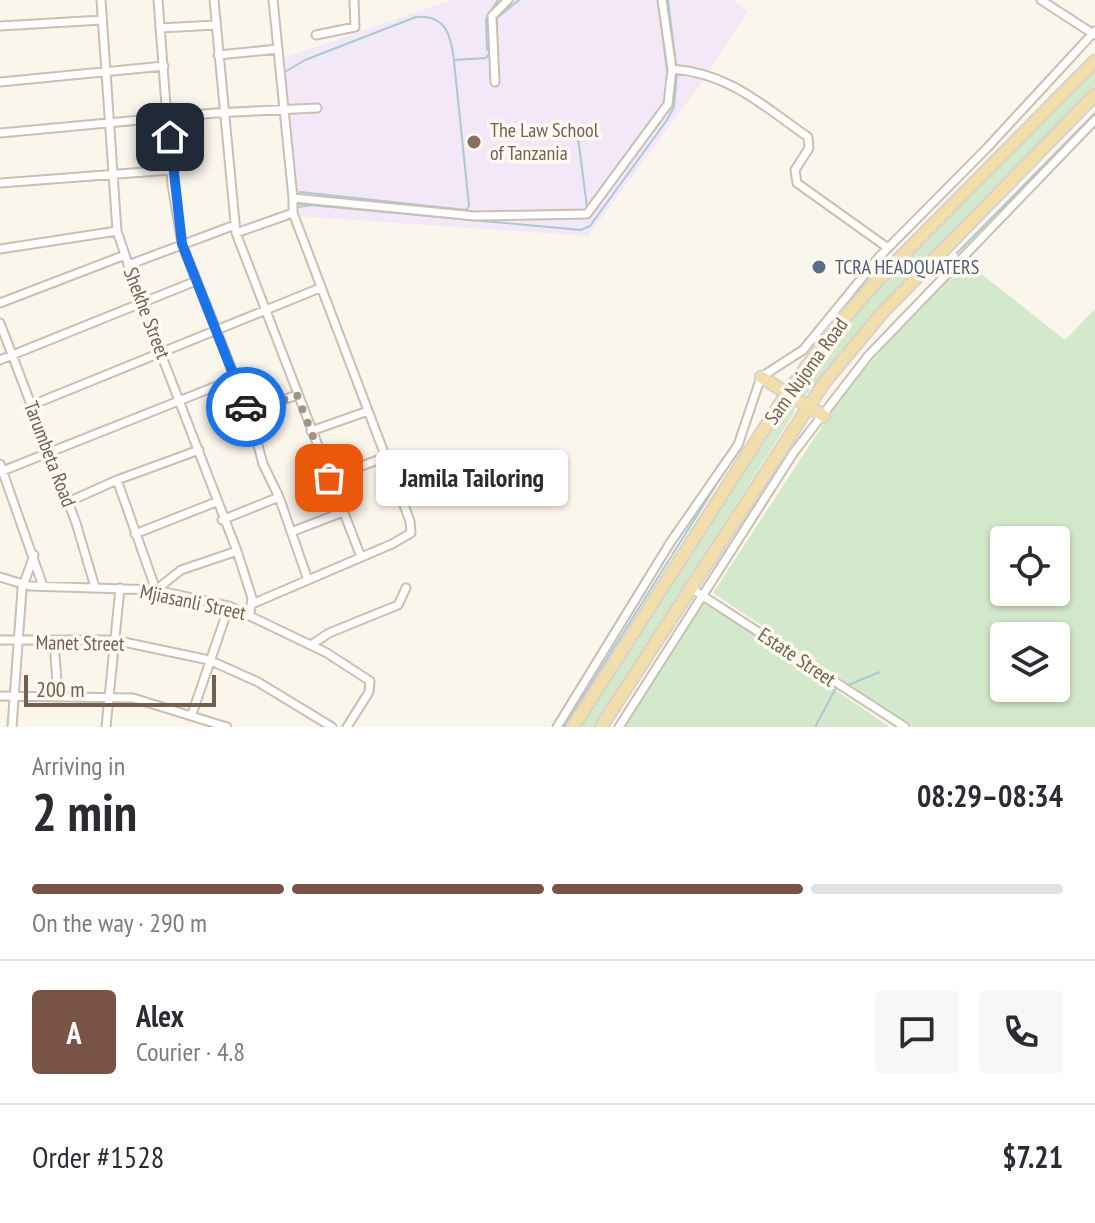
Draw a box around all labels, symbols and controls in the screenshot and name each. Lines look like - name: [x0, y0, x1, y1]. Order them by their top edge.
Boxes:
- pin: [136, 103, 204, 171]
- icon: home: [148, 115, 192, 159]
- place label: The Law School of Tanzania: [490, 117, 599, 166]
- marker: The Law School of Tanzania: [465, 133, 483, 151]
- place label: TCRA HEADQUATERS: [835, 254, 979, 280]
- marker: TCRA HEADQUATERS: [810, 258, 828, 276]
- street label: Shekhe Street: [118, 263, 177, 363]
- street label: Sam Nujoma Road: [759, 313, 853, 429]
- courier: [206, 367, 286, 447]
- icon: car: [224, 385, 268, 429]
- street label: Tarumbeta Road: [18, 397, 82, 511]
- pin: [295, 444, 363, 512]
- callout: Jamila Tailoring: [377, 450, 569, 506]
- icon: bag: [307, 456, 351, 500]
- text: Jamila Tailoring: [400, 461, 544, 494]
- map controls: [990, 526, 1070, 702]
- button: locate: [990, 526, 1070, 606]
- street label: Mjiasanli Street: [138, 578, 249, 626]
- street label: Estate Street: [753, 622, 841, 693]
- button: layers: [990, 622, 1070, 702]
- street label: Manet Street: [35, 629, 125, 657]
- scale bar: [24, 671, 216, 707]
- text: 200 m: [36, 675, 85, 703]
- text: Arriving in: [32, 749, 125, 782]
- text: 08:29–08:34: [917, 776, 1063, 815]
- text: 2 min: [32, 778, 137, 845]
- text: On the way · 290 m: [32, 906, 207, 939]
- button: chat: [875, 990, 959, 1074]
- button: phone: [979, 990, 1063, 1074]
- text: Alex: [136, 996, 184, 1035]
- text: A: [66, 1013, 82, 1052]
- text: Courier · 4.8: [136, 1035, 245, 1068]
- text: Order #1528: [32, 1137, 164, 1176]
- text: $7.21: [1002, 1137, 1063, 1176]

